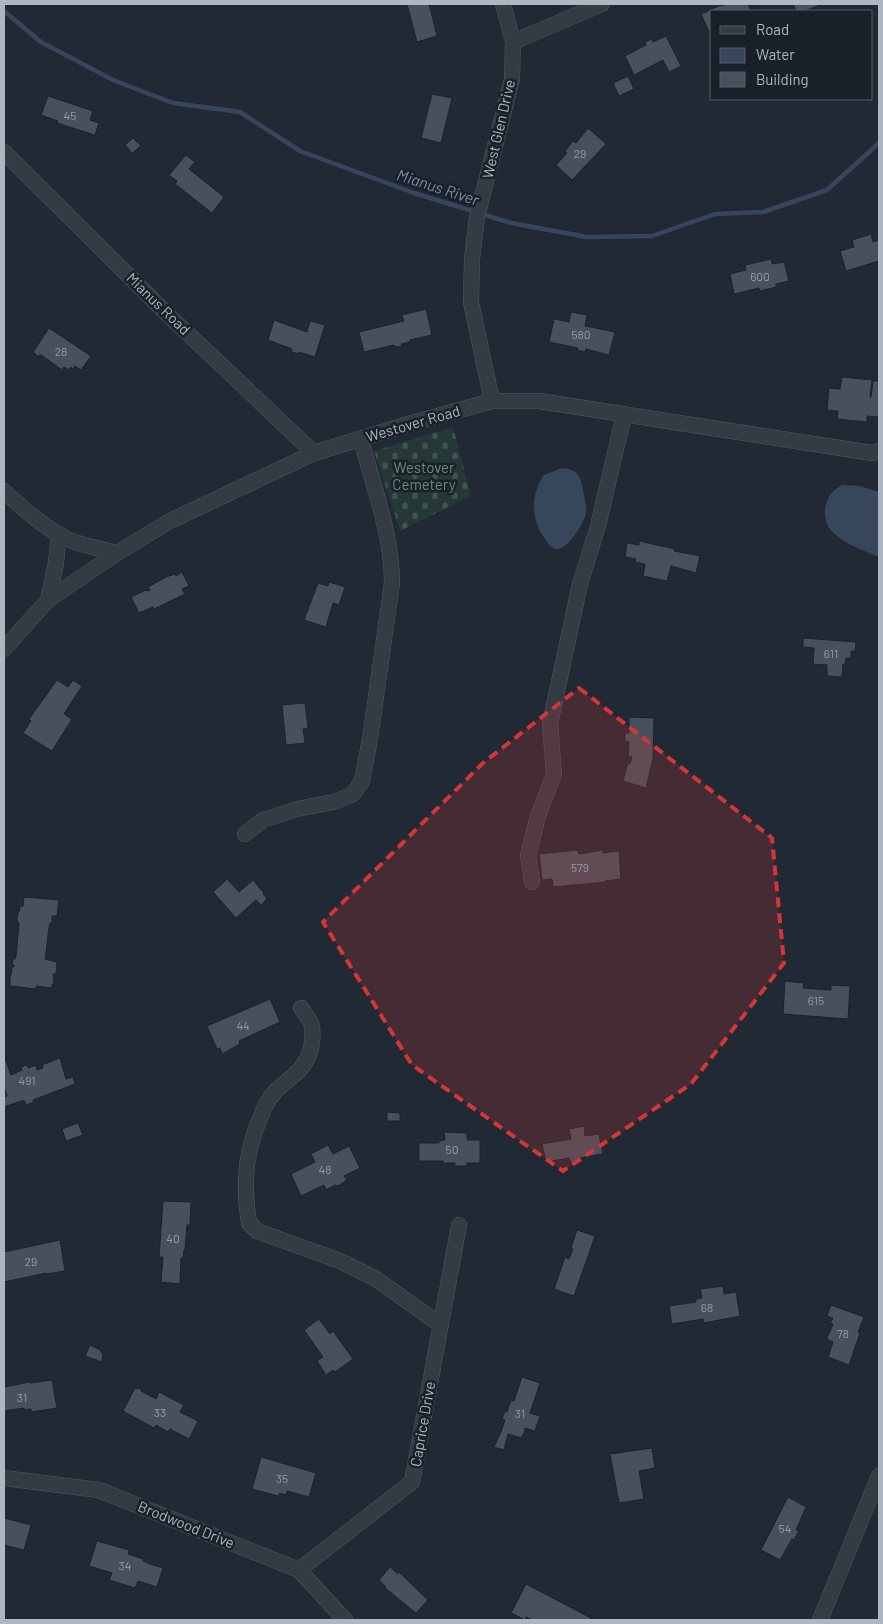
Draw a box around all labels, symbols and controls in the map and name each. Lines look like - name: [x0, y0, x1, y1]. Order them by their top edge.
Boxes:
- legend: [710, 10, 873, 100]
- text: Road: [756, 20, 789, 38]
- text: Water: [756, 45, 795, 63]
- text: Building: [756, 70, 809, 88]
- street label: West Glen Drive: [478, 77, 518, 180]
- house number: 45: [64, 108, 76, 122]
- house number: 29: [574, 146, 586, 160]
- water label: Mianus River: [395, 164, 483, 209]
- street label: Mianus Road: [123, 268, 194, 338]
- house number: 600: [750, 269, 770, 283]
- house number: 580: [571, 327, 591, 341]
- house number: 28: [55, 344, 67, 358]
- street label: Westover Road: [364, 401, 462, 445]
- park label: Westover Cemetery: [392, 458, 456, 493]
- house number: 611: [824, 646, 838, 660]
- house number: 579: [571, 860, 589, 874]
- house number: 615: [808, 993, 824, 1007]
- house number: 44: [236, 1018, 250, 1032]
- house number: 491: [19, 1073, 35, 1087]
- house number: 50: [446, 1142, 458, 1156]
- house number: 48: [319, 1162, 331, 1176]
- house number: 40: [166, 1231, 180, 1245]
- house number: 29: [25, 1254, 37, 1268]
- house number: 68: [701, 1300, 713, 1314]
- house number: 78: [837, 1326, 849, 1340]
- street label: Caprice Drive: [406, 1380, 438, 1468]
- house number: 31: [17, 1390, 27, 1404]
- house number: 33: [154, 1405, 166, 1419]
- house number: 31: [515, 1406, 525, 1420]
- house number: 35: [276, 1471, 288, 1485]
- street label: Brodwood Drive: [135, 1496, 237, 1552]
- house number: 54: [779, 1521, 791, 1535]
- house number: 34: [119, 1558, 131, 1572]

